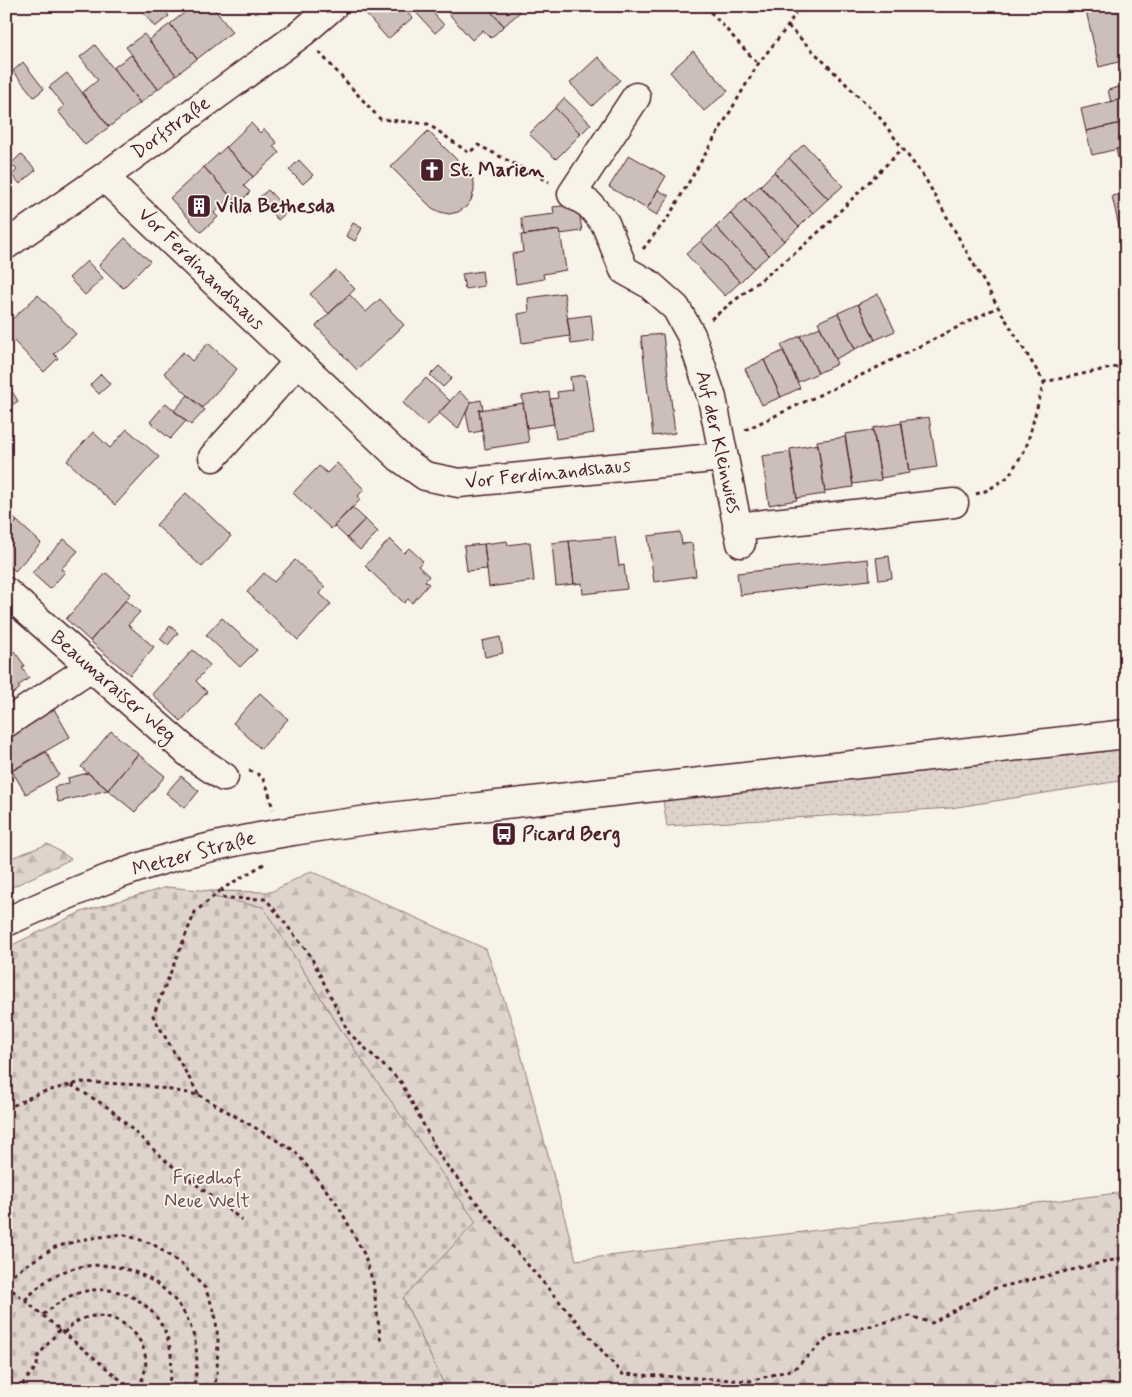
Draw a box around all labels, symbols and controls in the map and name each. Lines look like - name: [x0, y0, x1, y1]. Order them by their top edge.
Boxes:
- street label: Dorfstraße: [126, 90, 216, 166]
- church icon: St. Marien: [419, 157, 445, 183]
- place label: St. Marien: [450, 157, 544, 184]
- building icon: Villa Bethesda: [186, 193, 212, 219]
- place label: Villa Bethesda: [216, 193, 335, 220]
- street label: Vor Ferdinandshaus: [132, 202, 270, 337]
- street label: Auf der Kleinwies: [688, 368, 748, 516]
- street label: Vor Ferdinandshaus: [464, 452, 632, 496]
- street label: Beaumaraiser Weg: [43, 625, 182, 750]
- bus stop icon: Picard Berg: [491, 821, 517, 847]
- place label: Picard Berg: [522, 821, 621, 848]
- street label: Metzer Straße: [129, 825, 259, 883]
- park label: Friedhof Neue Welt: [164, 1165, 250, 1215]

